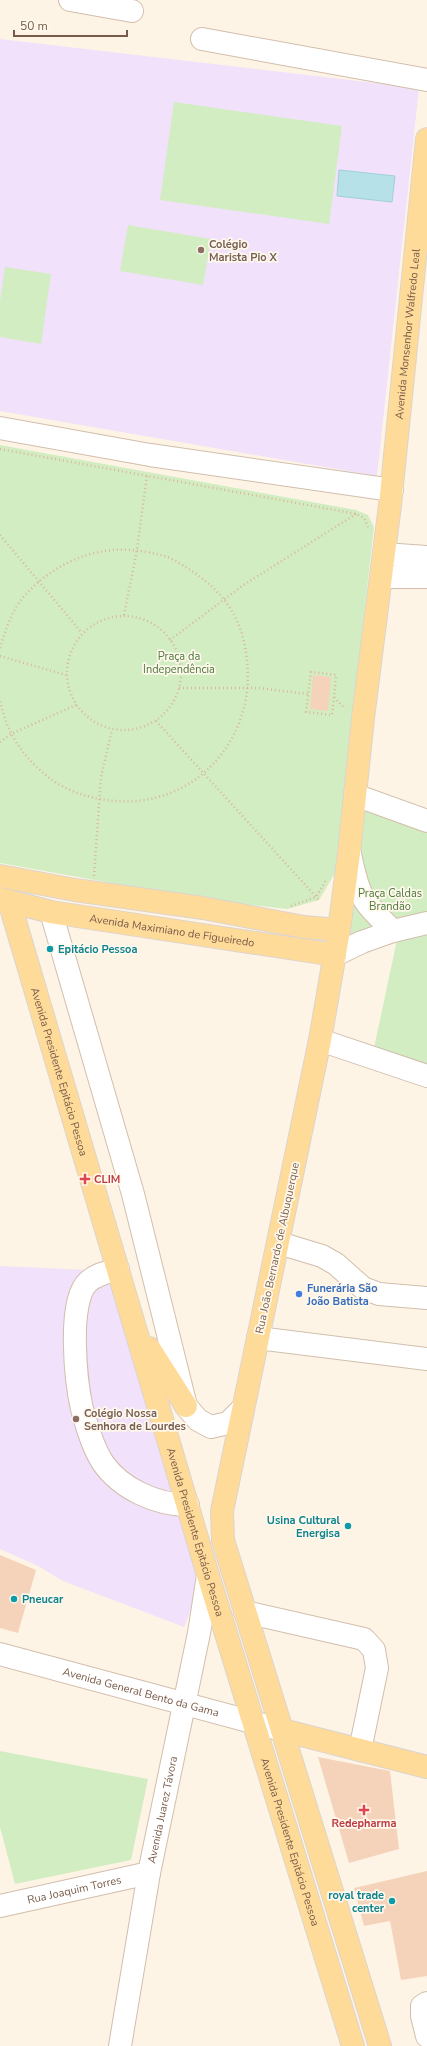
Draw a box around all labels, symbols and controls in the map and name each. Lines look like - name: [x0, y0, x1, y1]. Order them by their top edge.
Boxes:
- scale bar: [14, 12, 127, 38]
- text: 50 m: [20, 18, 48, 34]
- place label: Colégio Marista Pio X: [209, 237, 277, 265]
- marker: Colégio Marista Pio X: [196, 245, 206, 255]
- street label: Avenida Monsenhor Walfredo Leal: [392, 247, 424, 420]
- park label: Praça da Independência: [143, 649, 215, 677]
- park label: Praça Caldas Brandão: [358, 886, 422, 914]
- street label: Avenida Maximiano de Figueiredo: [88, 911, 255, 951]
- place label: Epitácio Pessoa: [58, 942, 137, 957]
- marker: Epitácio Pessoa: [45, 944, 55, 954]
- street label: Avenida Presidente Epitácio Pessoa: [27, 986, 91, 1158]
- street label: Rua João Bernardo de Albuquerque: [252, 1161, 303, 1335]
- place label: CLIM: [94, 1172, 120, 1187]
- marker: CLIM: [79, 1173, 91, 1185]
- place label: Funerária São João Batista: [306, 1281, 377, 1309]
- marker: Funerária São João Batista: [294, 1289, 304, 1299]
- place label: Colégio Nossa Senhora de Lourdes: [84, 1406, 186, 1434]
- marker: Colégio Nossa Senhora de Lourdes: [71, 1414, 81, 1424]
- street label: Avenida Presidente Epitácio Pessoa: [163, 1446, 227, 1619]
- place label: Usina Cultural Energisa: [267, 1513, 340, 1541]
- marker: Usina Cultural Energisa: [343, 1521, 353, 1531]
- place label: Pneucar: [22, 1592, 64, 1607]
- marker: Pneucar: [9, 1594, 19, 1604]
- street label: Avenida General Bento da Gama: [61, 1664, 221, 1721]
- street label: Avenida Juarez Távora: [144, 1755, 181, 1865]
- street label: Avenida Presidente Epitácio Pessoa: [257, 1756, 323, 1928]
- marker: Redepharma: [359, 1805, 369, 1815]
- place label: Redepharma: [332, 1816, 396, 1831]
- street label: Rua Joaquim Torres: [26, 1872, 123, 1908]
- place label: royal trade center: [328, 1888, 385, 1916]
- marker: royal trade center: [387, 1896, 397, 1906]

